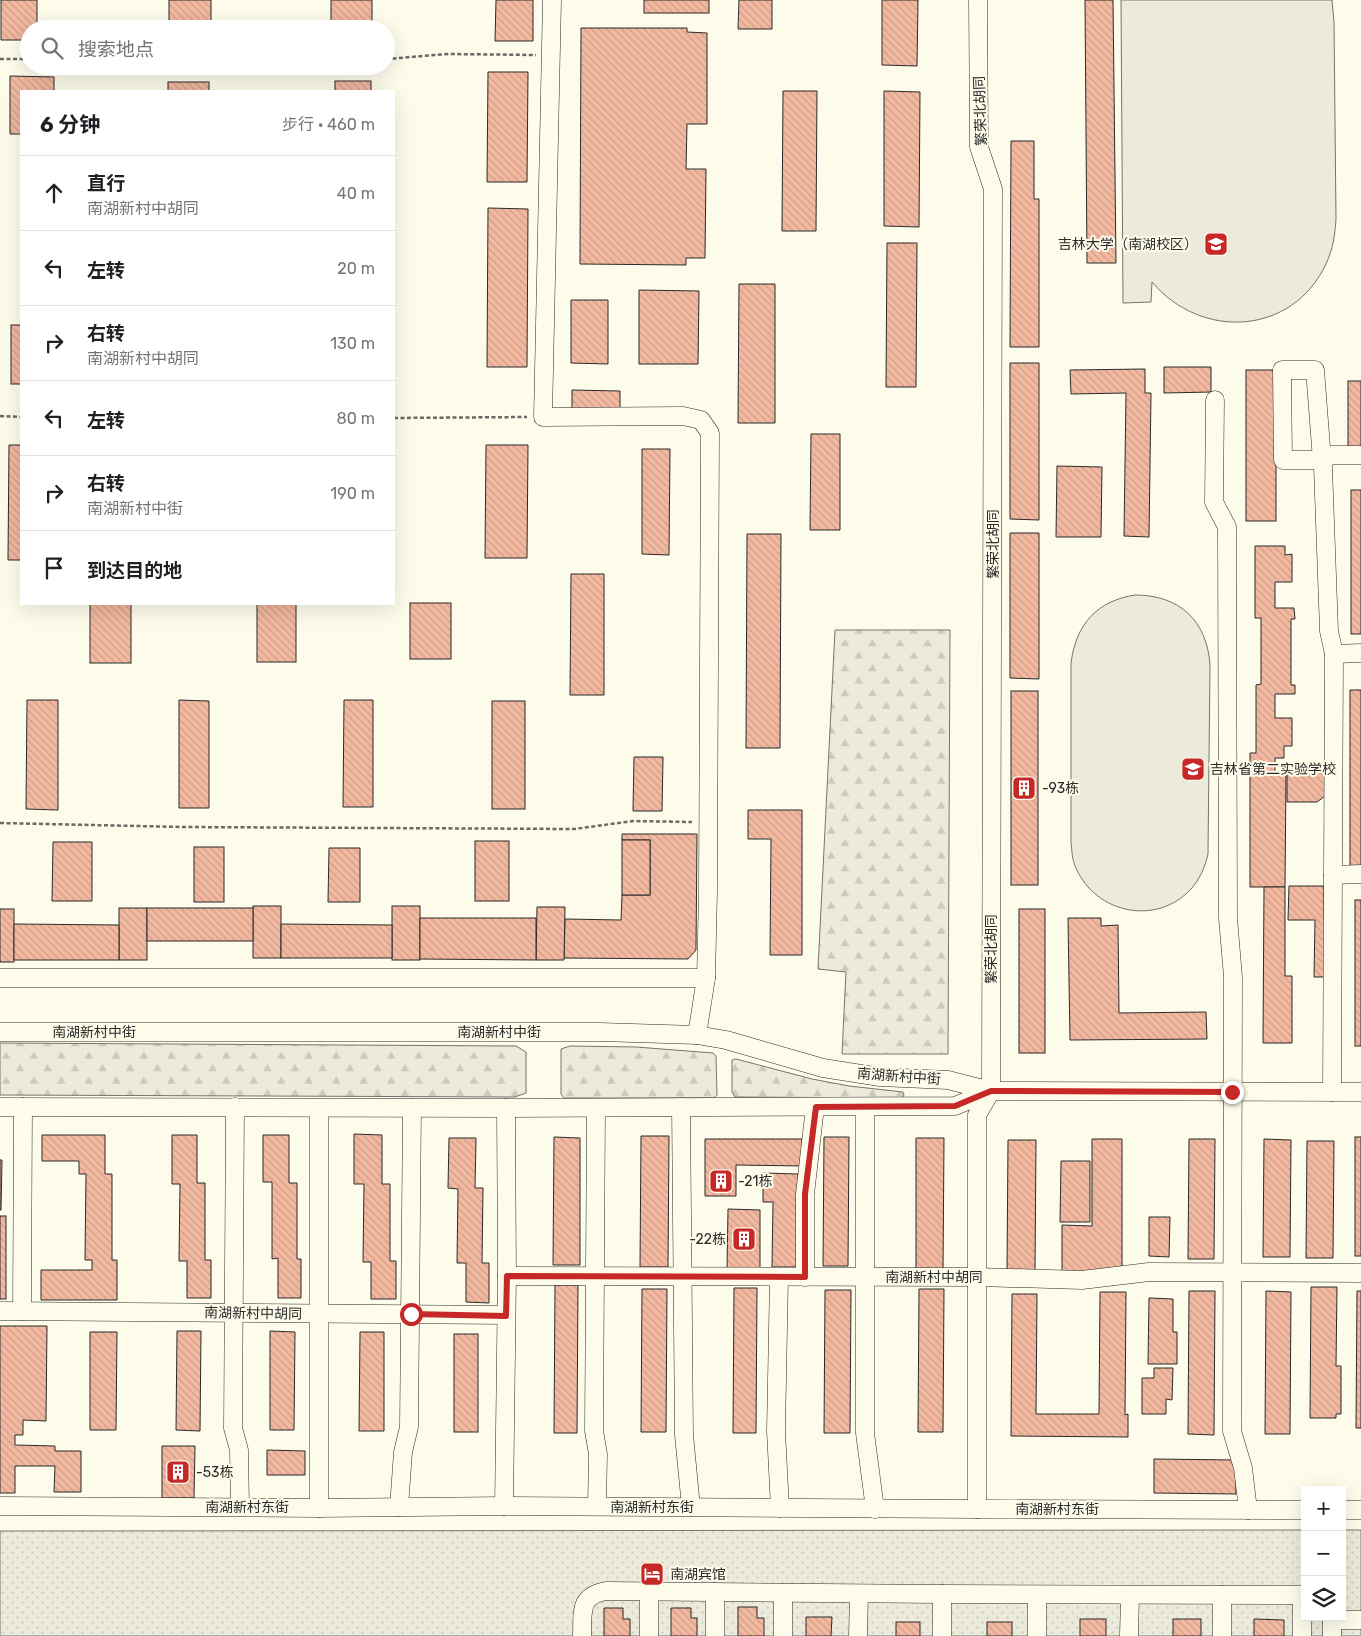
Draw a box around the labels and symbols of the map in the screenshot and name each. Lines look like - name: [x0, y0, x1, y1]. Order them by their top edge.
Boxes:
- street label: 繁荣北胡同: [971, 76, 990, 146]
- school or university icon: 吉林大学（南湖校区）: [1203, 231, 1229, 257]
- place label: 吉林大学（南湖校区）: [1058, 236, 1198, 253]
- street label: 繁荣北胡同: [985, 509, 1002, 579]
- school or university icon: 吉林省第二实验学校: [1180, 756, 1206, 782]
- place label: 吉林省第二实验学校: [1210, 761, 1336, 778]
- building icon: -93栋: [1011, 775, 1037, 801]
- place label: -93栋: [1042, 780, 1079, 797]
- street label: 繁荣北胡同: [983, 914, 1000, 984]
- street label: 南湖新村中街: [52, 1024, 136, 1041]
- street label: 南湖新村中街: [457, 1024, 541, 1041]
- street label: 南湖新村中街: [856, 1065, 941, 1088]
- route end: [1221, 1081, 1244, 1104]
- building icon: -21栋: [708, 1168, 734, 1194]
- place label: -21栋: [738, 1173, 772, 1190]
- building icon: -22栋: [731, 1226, 757, 1252]
- place label: -22栋: [689, 1231, 726, 1248]
- street label: 南湖新村中胡同: [885, 1269, 983, 1286]
- route start: [400, 1303, 423, 1326]
- street label: 南湖新村中胡同: [204, 1304, 302, 1323]
- building icon: -53栋: [165, 1459, 191, 1485]
- place label: -53栋: [196, 1464, 233, 1481]
- street label: 南湖新村东街: [205, 1499, 289, 1516]
- street label: 南湖新村东街: [610, 1499, 694, 1516]
- street label: 南湖新村东街: [1015, 1501, 1099, 1518]
- hotel icon: 南湖宾馆: [639, 1561, 665, 1587]
- place label: 南湖宾馆: [670, 1566, 726, 1583]

